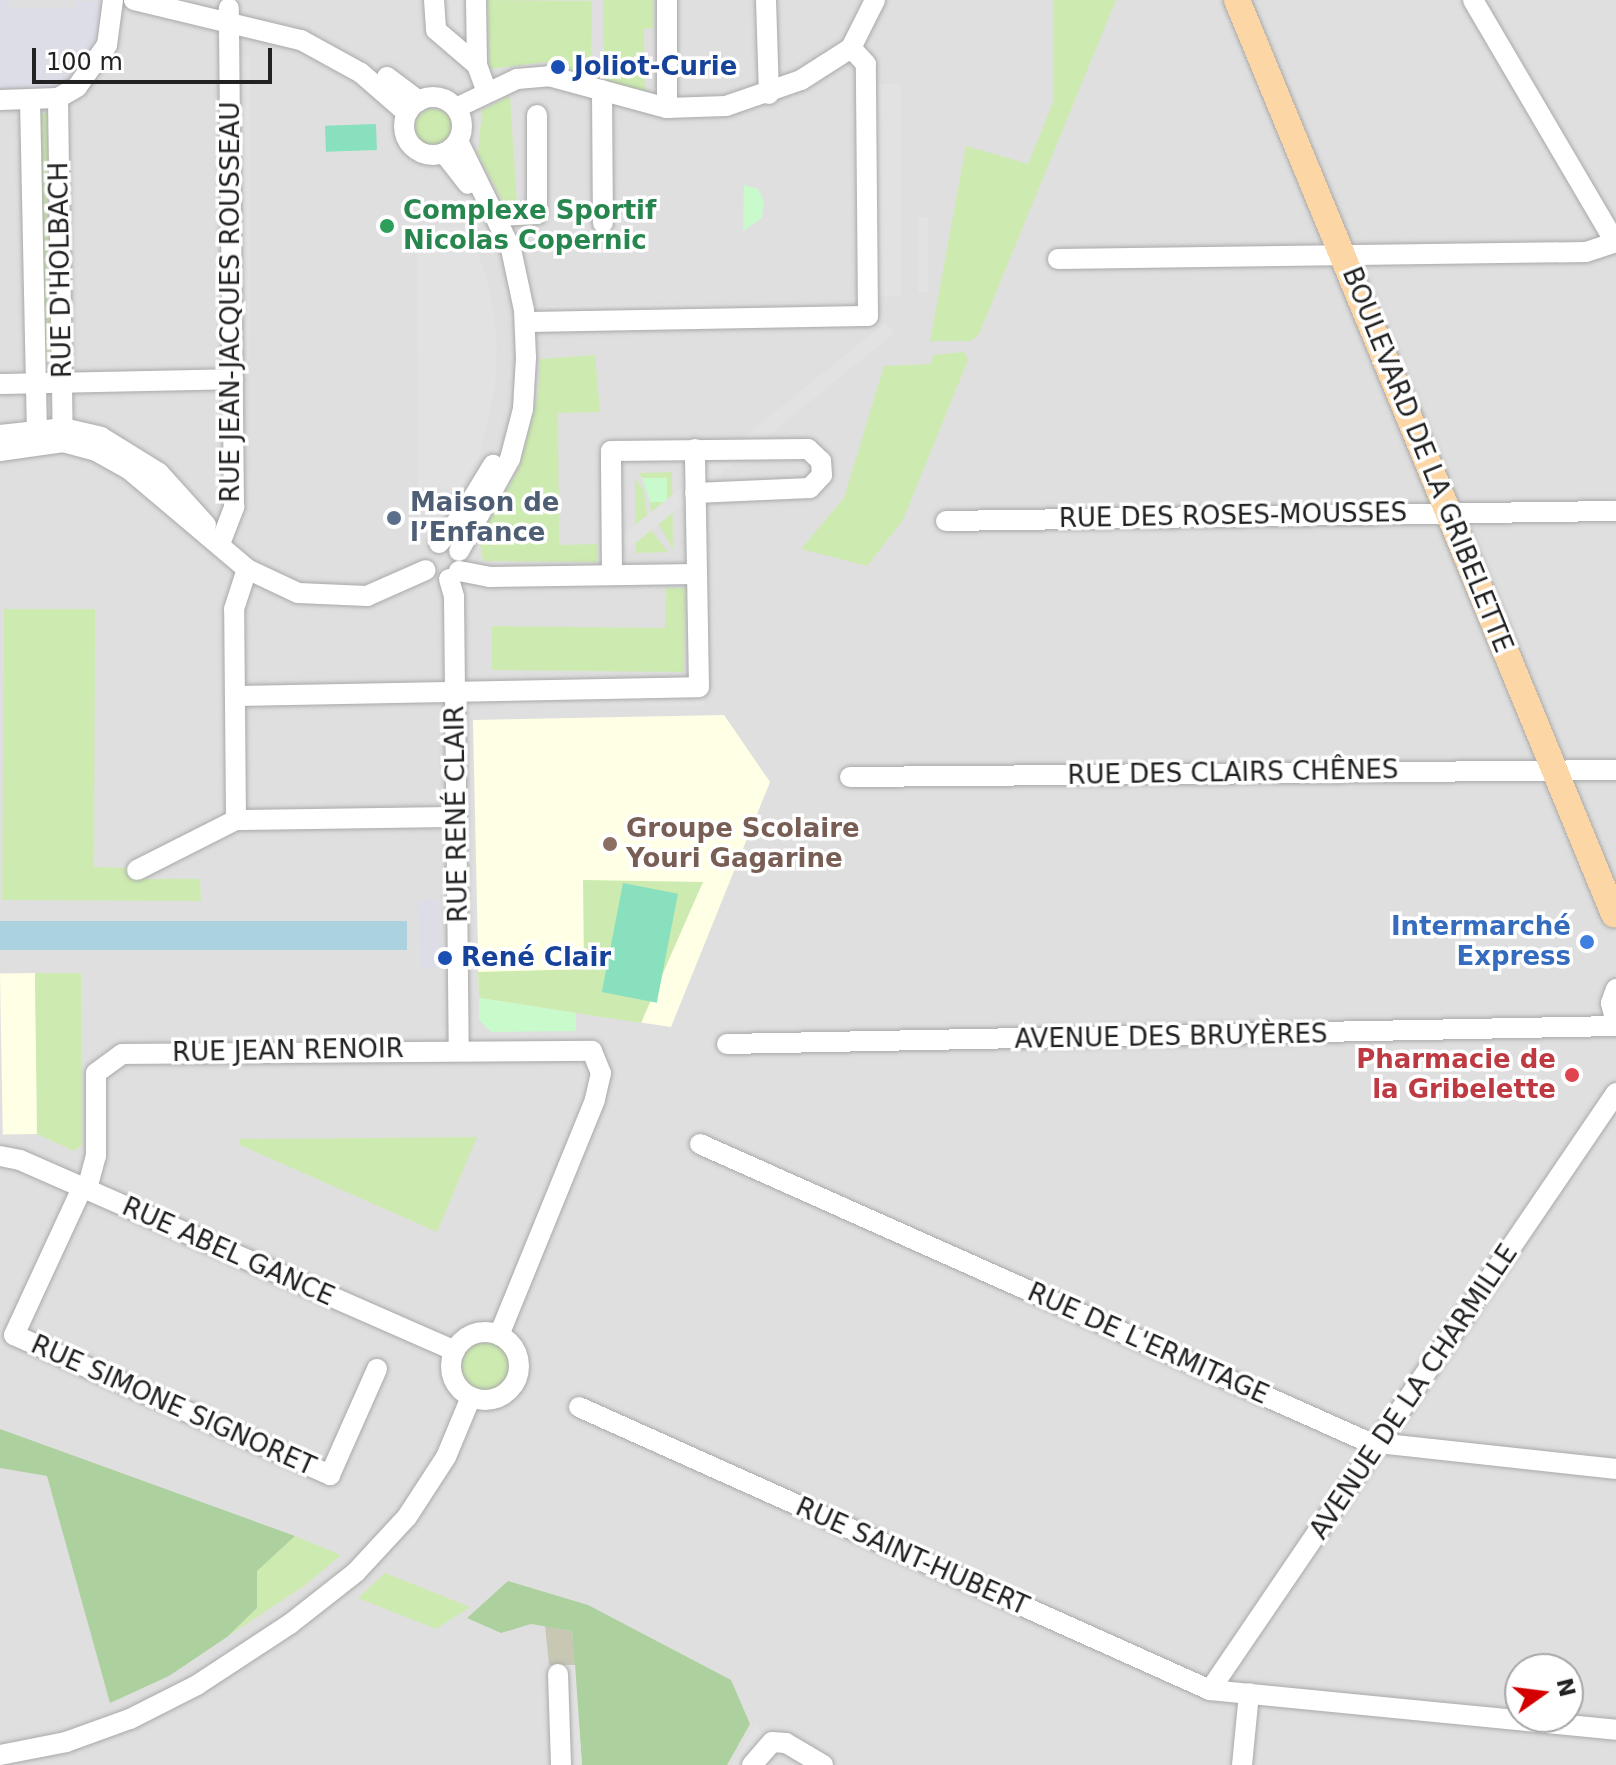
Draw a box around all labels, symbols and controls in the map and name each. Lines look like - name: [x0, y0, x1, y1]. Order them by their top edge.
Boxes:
- scale bar: [36, 32, 276, 82]
- text: 100 m: [46, 48, 123, 76]
- place label: Joliot-Curie: [574, 51, 737, 83]
- marker: Joliot-Curie: [549, 58, 567, 76]
- street label: RUE JEAN-JACQUES ROUSSEAU: [215, 101, 247, 503]
- street label: RUE D'HOLBACH: [44, 162, 78, 378]
- place label: Complexe Sportif Nicolas Copernic: [403, 195, 656, 256]
- marker: Complexe Sportif Nicolas Copernic: [378, 217, 396, 235]
- street label: BOULEVARD DE LA GRIBELETTE: [1335, 263, 1519, 657]
- place label: Maison de l’Enfance: [410, 487, 559, 548]
- street label: RUE DES ROSES-MOUSSES: [1059, 497, 1407, 535]
- marker: Maison de l’Enfance: [385, 509, 403, 527]
- street label: RUE RENÉ CLAIR: [440, 705, 474, 923]
- street label: RUE DES CLAIRS CHÊNES: [1067, 755, 1399, 791]
- place label: Groupe Scolaire Youri Gagarine: [626, 813, 860, 874]
- marker: Groupe Scolaire Youri Gagarine: [601, 835, 619, 853]
- place label: Intermarché Express: [1391, 911, 1571, 972]
- marker: Intermarché Express: [1578, 933, 1596, 951]
- place label: René Clair: [461, 942, 611, 974]
- marker: René Clair: [436, 949, 454, 967]
- street label: AVENUE DES BRUYÈRES: [1014, 1019, 1328, 1055]
- street label: RUE JEAN RENOIR: [172, 1033, 404, 1069]
- place label: Pharmacie de la Gribelette: [1356, 1044, 1556, 1106]
- marker: Pharmacie de la Gribelette: [1563, 1066, 1581, 1084]
- street label: RUE ABEL GANCE: [117, 1191, 339, 1313]
- street label: AVENUE DE LA CHARMILLE: [1304, 1239, 1524, 1545]
- street label: RUE DE L'ERMITAGE: [1023, 1277, 1273, 1411]
- street label: RUE SIMONE SIGNORET: [26, 1329, 320, 1483]
- street label: RUE SAINT-HUBERT: [791, 1492, 1033, 1622]
- north arrow: [1504, 1653, 1584, 1733]
- text: N: [1551, 1676, 1580, 1700]

